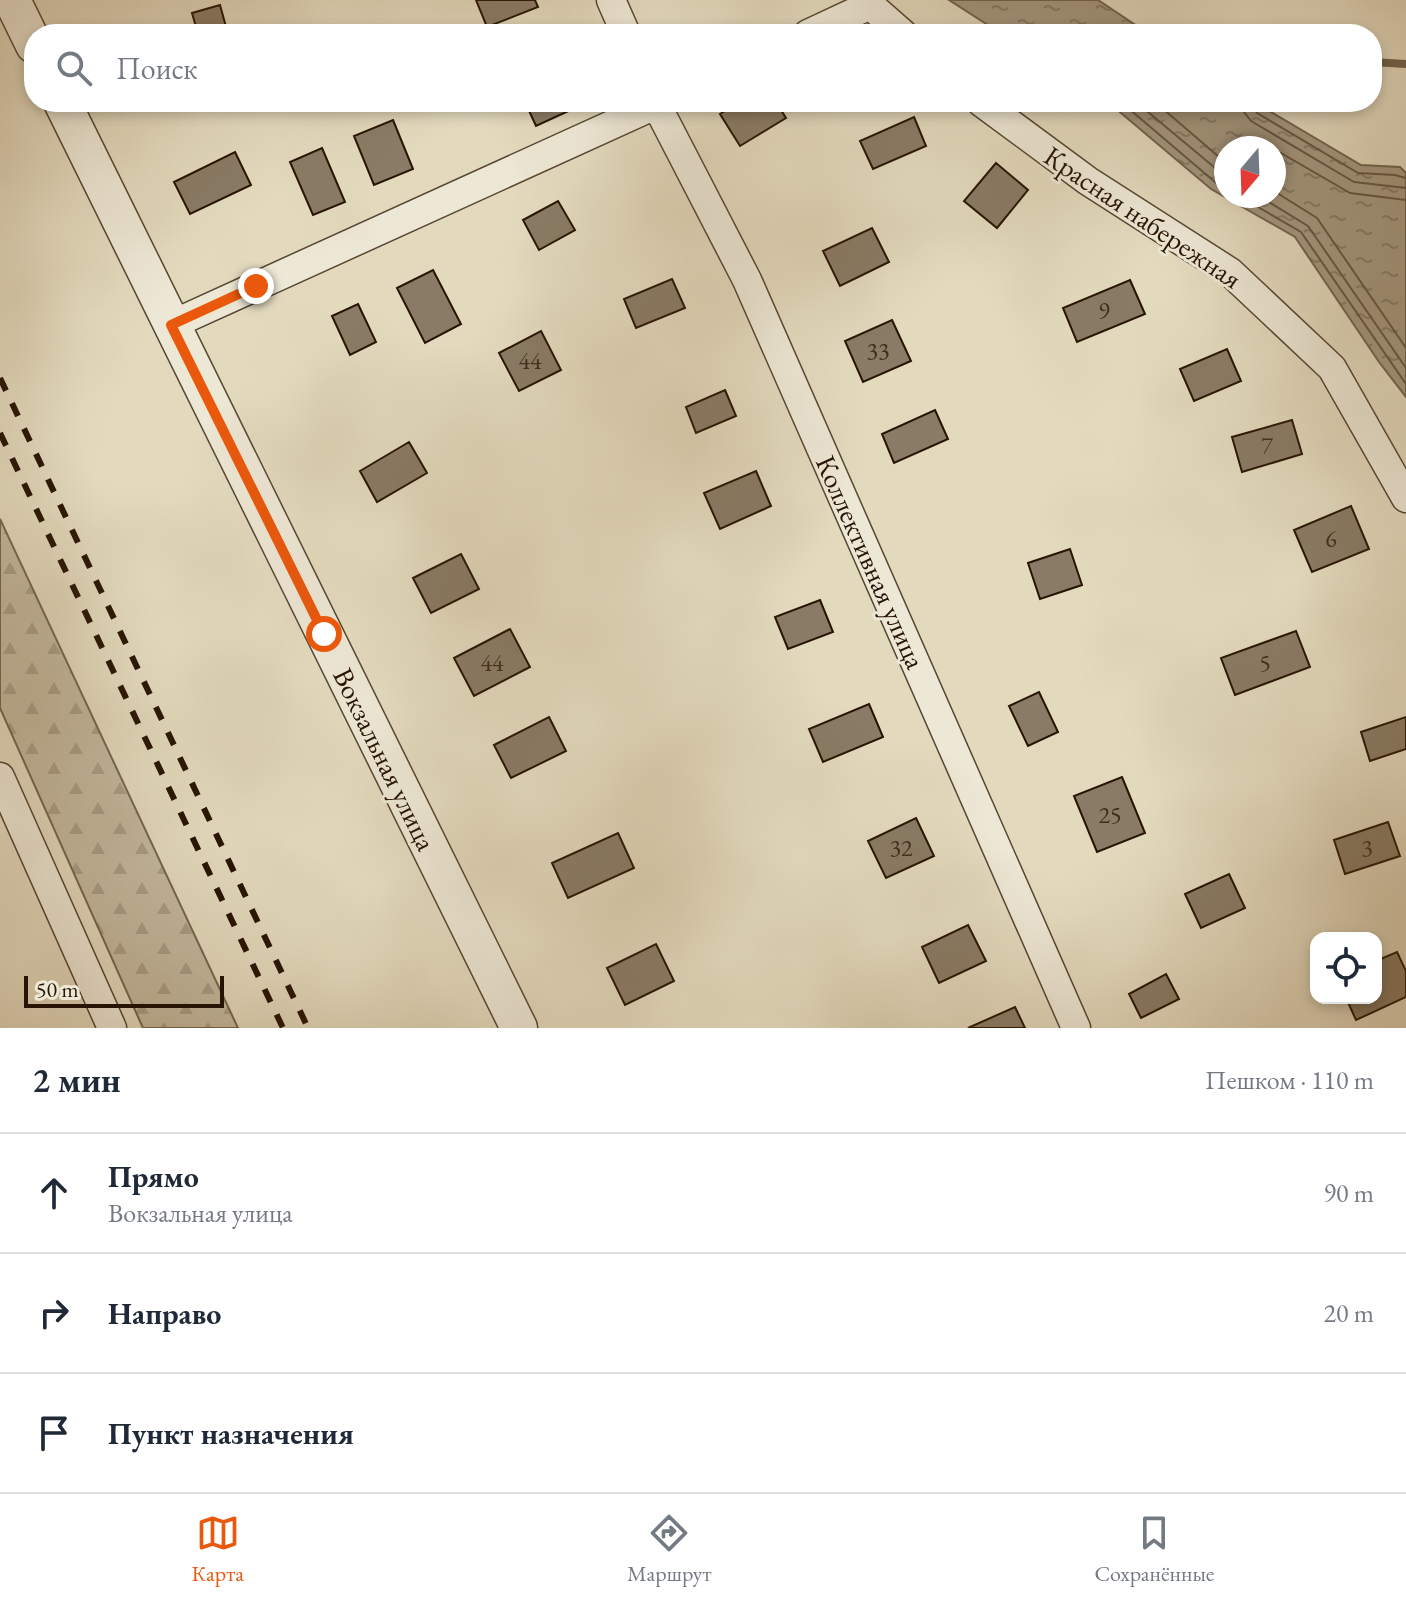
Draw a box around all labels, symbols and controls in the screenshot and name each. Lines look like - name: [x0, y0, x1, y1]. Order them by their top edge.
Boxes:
- search box: [24, 24, 1382, 112]
- icon: search: [52, 46, 96, 90]
- text: Поиск: [116, 49, 198, 88]
- north arrow: [1214, 136, 1286, 208]
- street label: Красная набережная: [1037, 138, 1249, 296]
- route end: [238, 268, 274, 304]
- house number: 9: [1098, 295, 1110, 326]
- house number: 33: [866, 335, 890, 366]
- house number: 44: [518, 345, 542, 376]
- house number: 7: [1261, 430, 1273, 461]
- street label: Коллективная улица: [808, 450, 935, 675]
- house number: 6: [1325, 523, 1337, 554]
- route start: [306, 616, 342, 652]
- house number: 44: [480, 647, 504, 678]
- house number: 5: [1259, 647, 1271, 678]
- street label: Вокзальная улица: [325, 662, 445, 857]
- house number: 25: [1098, 799, 1122, 830]
- house number: 32: [889, 832, 913, 863]
- house number: 3: [1361, 832, 1373, 863]
- map controls: [1310, 932, 1382, 1004]
- button: locate: [1310, 932, 1382, 1004]
- scale bar: [24, 972, 224, 1008]
- text: 50 m: [36, 975, 79, 1004]
- text: 2 мин: [32, 1058, 121, 1102]
- text: Пешком · 110 m: [1205, 1063, 1374, 1097]
- text: Прямо: [108, 1157, 199, 1196]
- icon: ahead: [32, 1171, 76, 1215]
- text: 90 m: [1324, 1176, 1374, 1210]
- text: Вокзальная улица: [108, 1196, 293, 1230]
- icon: right: [32, 1291, 76, 1335]
- text: Направо: [108, 1294, 221, 1333]
- text: 20 m: [1324, 1296, 1374, 1330]
- icon: arrive: [32, 1411, 76, 1455]
- text: Пункт назначения: [108, 1414, 354, 1453]
- tab: Карта: [192, 1511, 244, 1588]
- tab: Маршрут: [627, 1511, 711, 1588]
- tab: Сохранённые: [1094, 1511, 1214, 1588]

